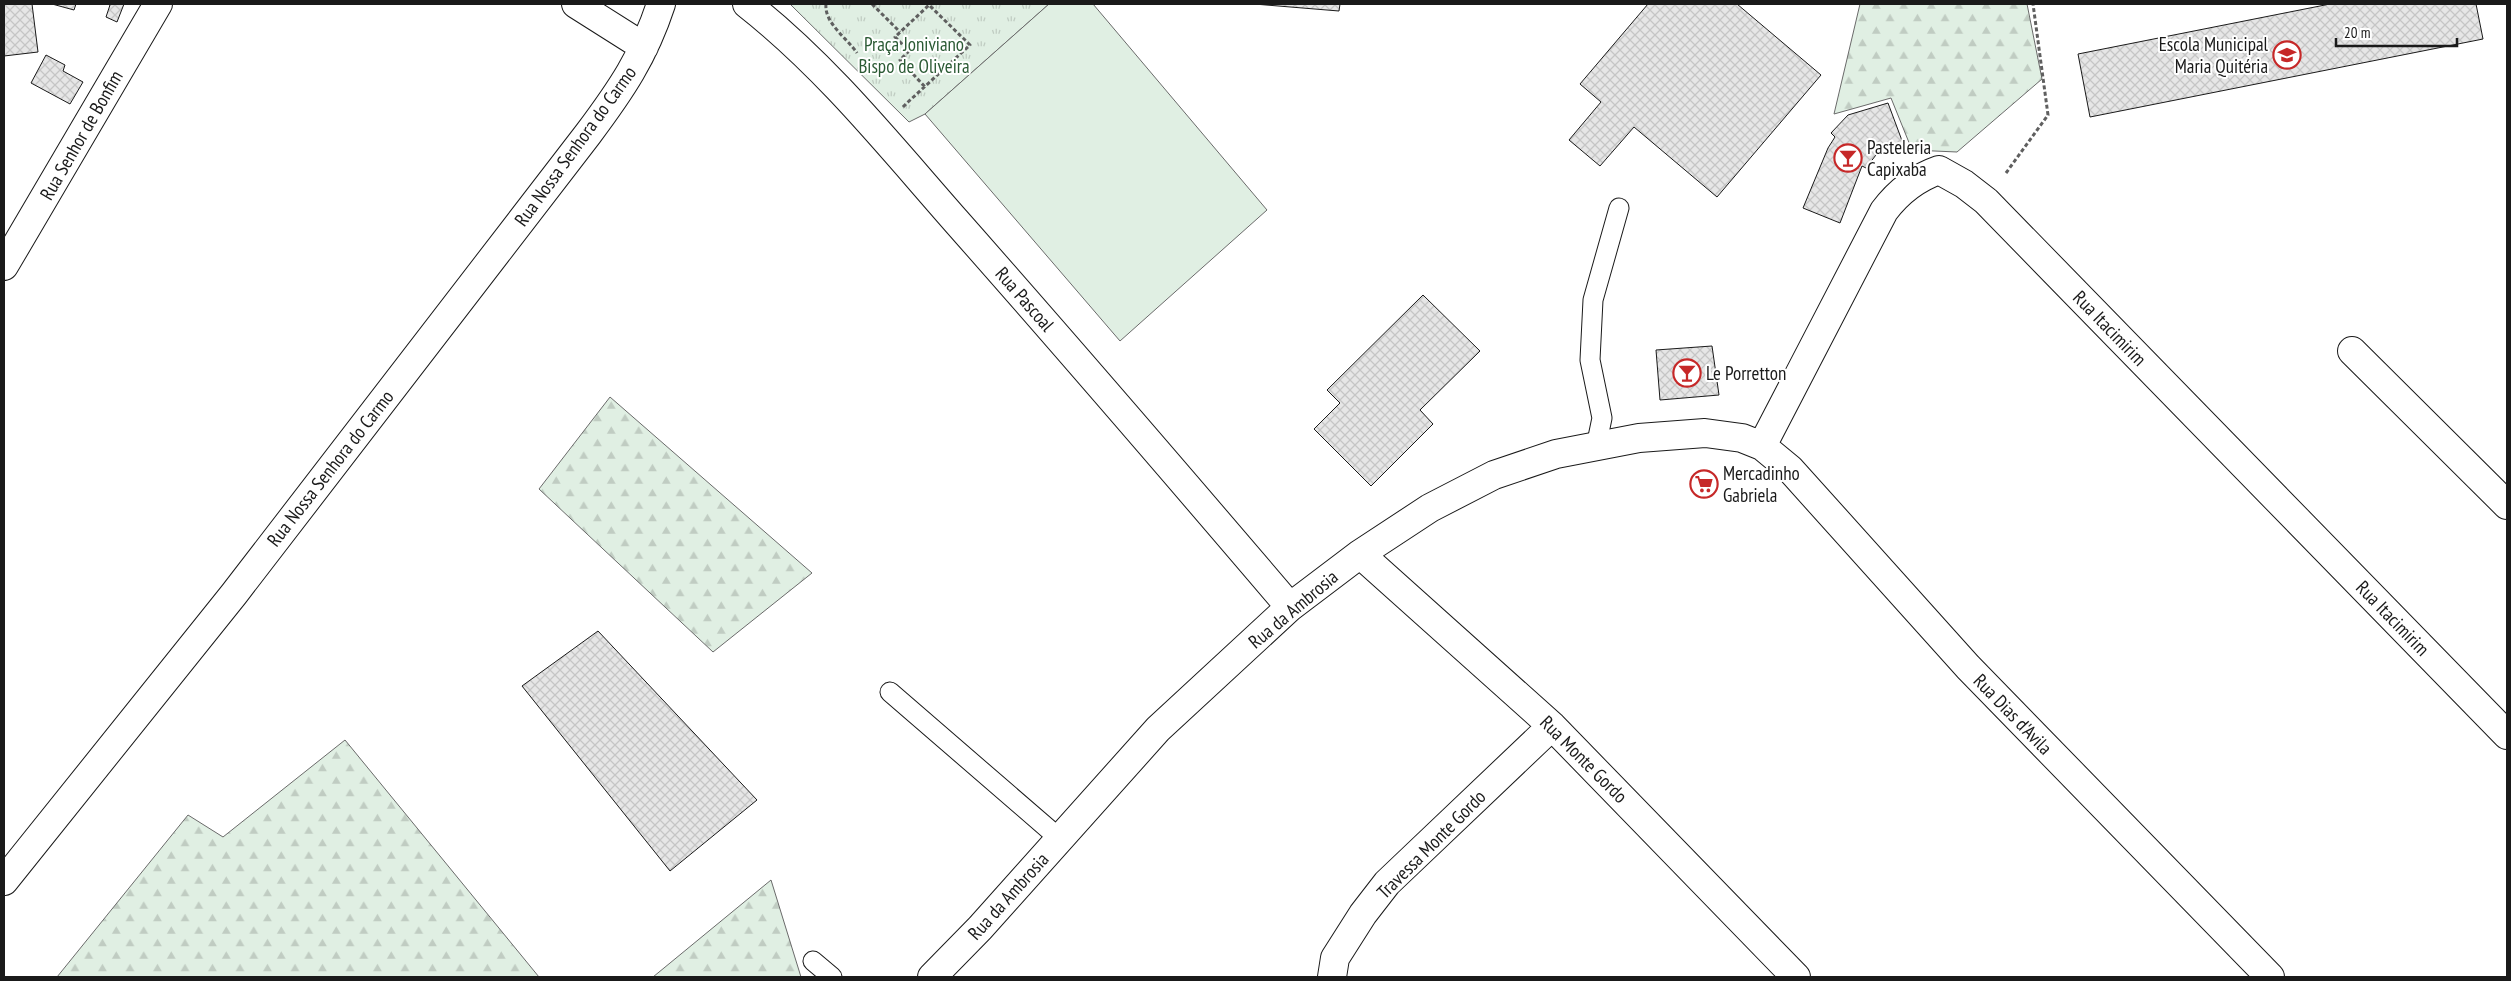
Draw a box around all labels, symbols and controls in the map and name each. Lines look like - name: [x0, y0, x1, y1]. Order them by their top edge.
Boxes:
- scale bar: [2336, 15, 2457, 47]
- text: 20 m: [2344, 23, 2370, 42]
- park label: Praça Joniviano Bispo de Oliveira: [858, 32, 970, 78]
- place label: Escola Municipal Maria Quitéria: [2159, 32, 2269, 78]
- school or university icon: Escola Municipal Maria Quitéria: [2272, 40, 2302, 70]
- street label: Rua Nossa Senhora do Carmo: [509, 61, 641, 231]
- street label: Rua Senhor de Bonfim: [34, 66, 128, 204]
- place label: Pasteleria Capixaba: [1867, 135, 1931, 181]
- bar icon: Pasteleria Capixaba: [1833, 143, 1863, 173]
- street label: Rua Pascoal: [990, 262, 1060, 337]
- street label: Rua Itacimirim: [2068, 285, 2152, 371]
- bar icon: Le Porretton: [1672, 358, 1702, 388]
- place label: Le Porretton: [1706, 361, 1786, 385]
- street label: Rua Nossa Senhora do Carmo: [261, 385, 399, 551]
- place label: Mercadinho Gabriela: [1723, 461, 1800, 507]
- supermarket icon: Mercadinho Gabriela: [1689, 469, 1719, 499]
- street label: Rua da Ambrosia: [1243, 565, 1343, 653]
- street label: Rua Itacimirim: [2351, 575, 2435, 661]
- street label: Rua Dias d'Avila: [1969, 669, 2057, 759]
- street label: Rua Monte Gordo: [1535, 710, 1633, 808]
- street label: Travessa Monte Gordo: [1372, 785, 1490, 903]
- street label: Rua da Ambrosia: [962, 847, 1054, 945]

